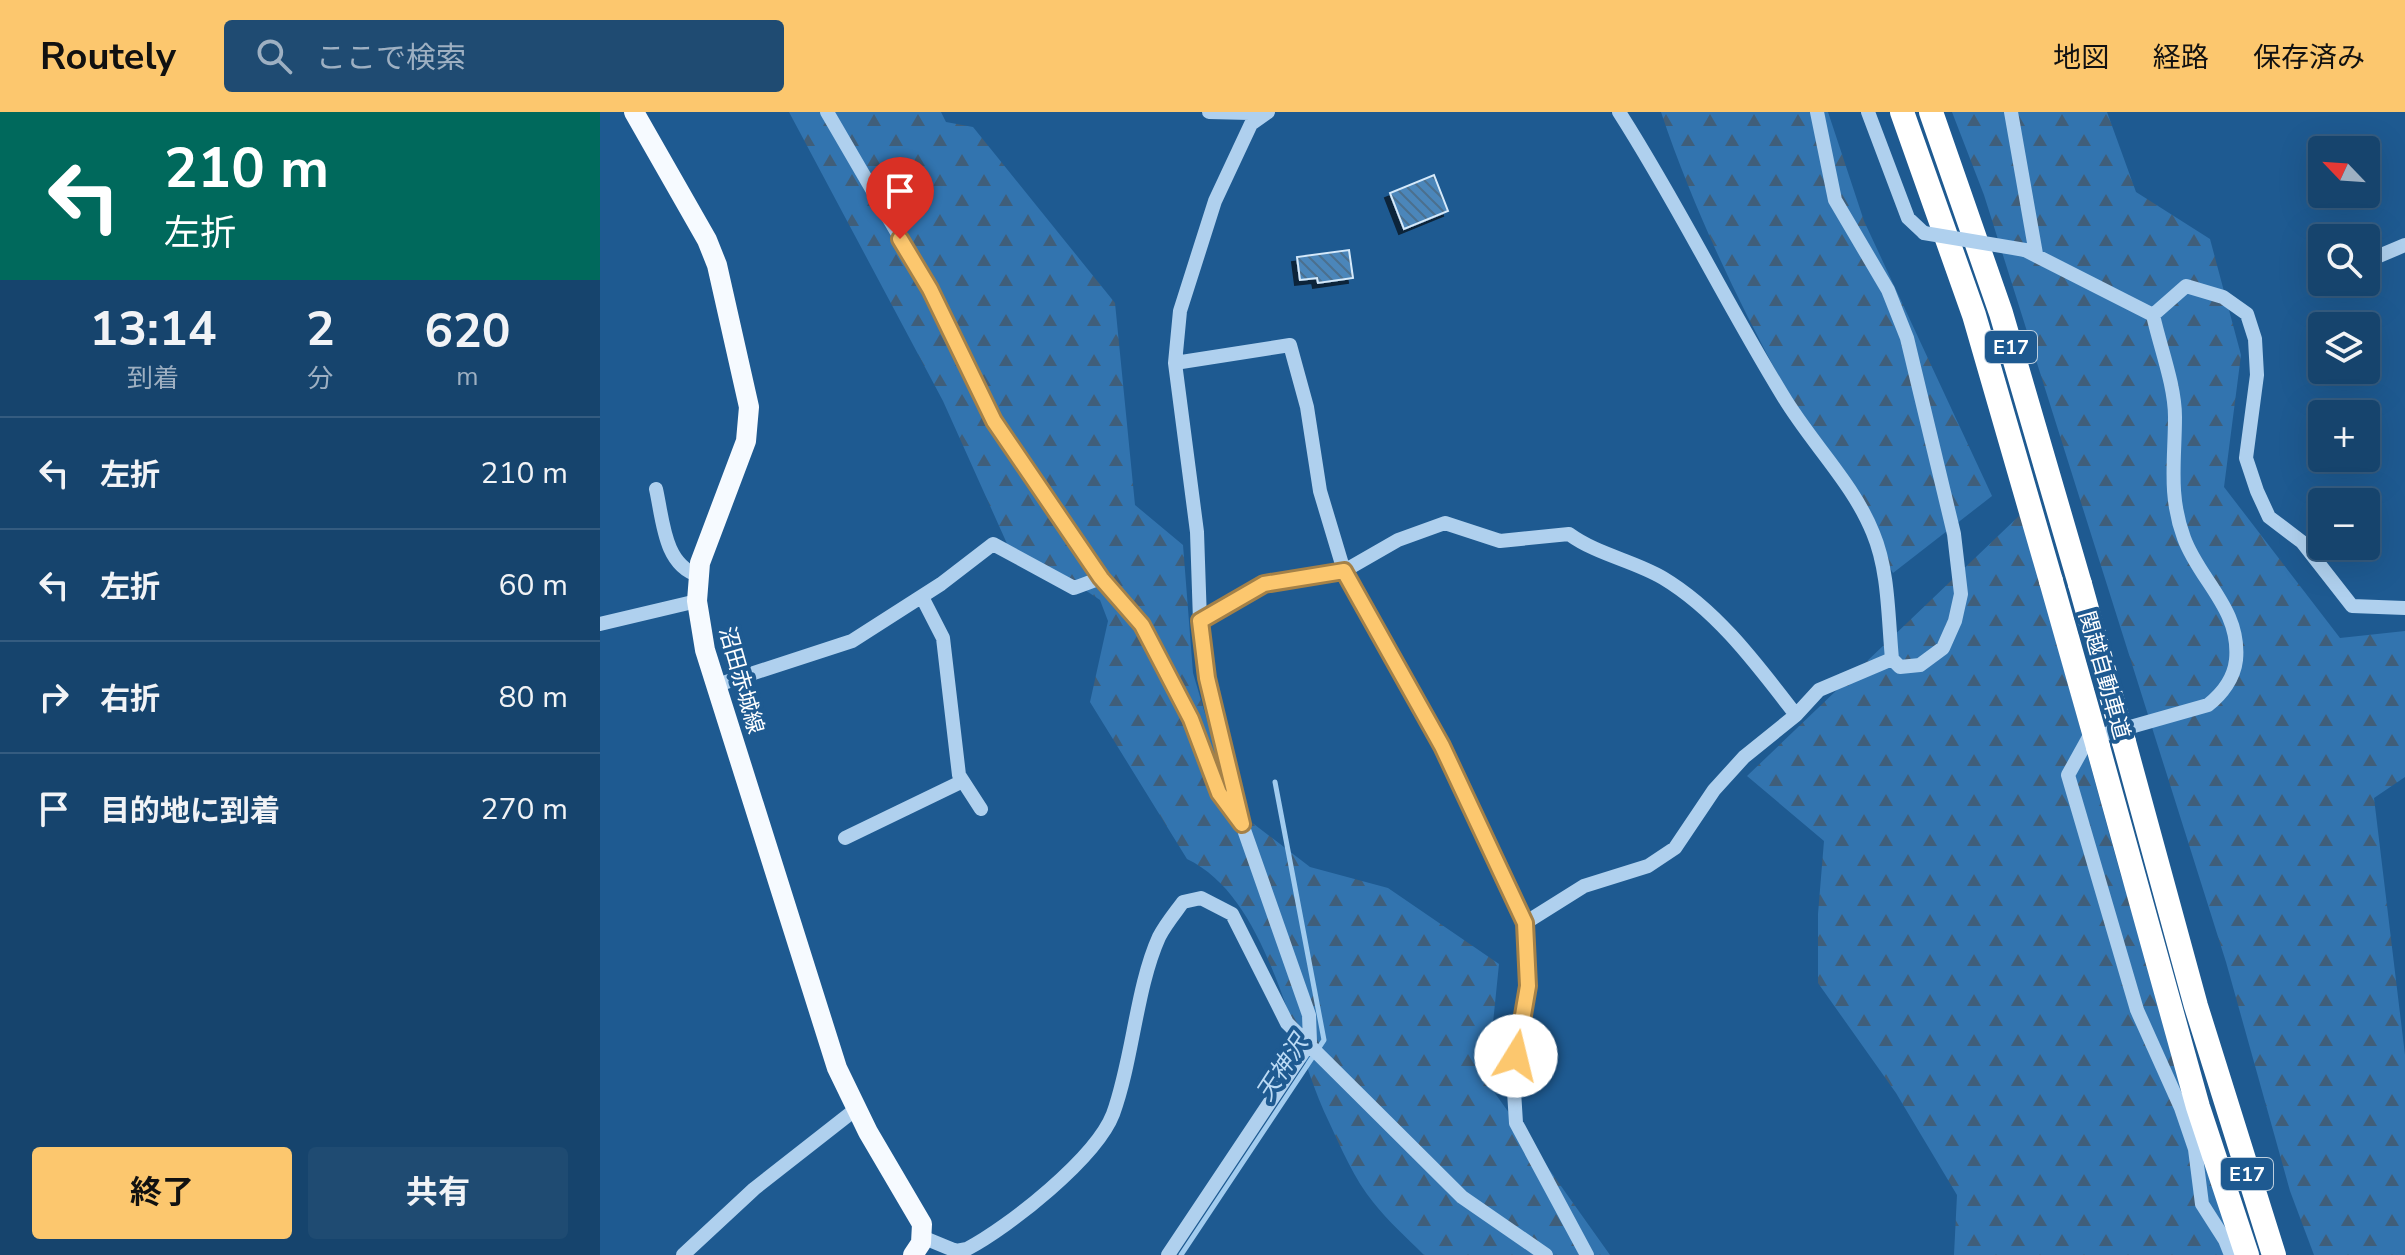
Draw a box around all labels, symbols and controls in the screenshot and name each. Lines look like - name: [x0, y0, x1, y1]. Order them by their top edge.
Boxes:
- search box: [224, 20, 784, 92]
- text: Routely: [40, 31, 176, 82]
- icon: search: [252, 34, 296, 78]
- text: ここで検索: [316, 38, 466, 79]
- text: 地図: [2053, 39, 2109, 77]
- text: 経路: [2153, 39, 2209, 77]
- text: 保存済み: [2253, 39, 2365, 77]
- text: 210 m: [164, 130, 329, 207]
- north arrow: [2308, 136, 2380, 208]
- map controls: [2308, 136, 2380, 560]
- icon: left: [32, 144, 136, 248]
- pin: [866, 157, 934, 239]
- icon: arrive: [878, 169, 922, 213]
- text: 左折: [164, 209, 236, 258]
- button: search: [2308, 224, 2380, 296]
- text: 13:14: [89, 296, 217, 362]
- text: 2: [306, 296, 335, 362]
- text: 620: [424, 298, 511, 364]
- button: layers: [2308, 312, 2380, 384]
- road number: E17: [1985, 331, 2037, 363]
- text: m: [456, 359, 478, 394]
- text: 到着: [127, 361, 179, 396]
- text: 分: [307, 361, 333, 396]
- button: +: [2308, 400, 2380, 472]
- icon: left: [32, 451, 76, 495]
- text: 210 m: [481, 453, 568, 494]
- text: 左折: [100, 455, 160, 496]
- button: −: [2308, 488, 2380, 560]
- icon: left: [32, 563, 76, 607]
- text: 60 m: [499, 565, 568, 606]
- text: 左折: [100, 567, 160, 608]
- street label: 関越自動車道: [2071, 608, 2137, 743]
- street label: 沼田赤城線: [711, 623, 771, 737]
- icon: right: [32, 675, 76, 719]
- text: 80 m: [499, 677, 568, 718]
- text: 右折: [100, 679, 160, 720]
- icon: arrive: [32, 787, 76, 831]
- text: 270 m: [481, 789, 568, 830]
- text: 目的地に到着: [100, 791, 280, 832]
- position arrow: [1474, 1014, 1558, 1098]
- water label: 天神沢: [1249, 1027, 1317, 1107]
- button: 終了: [32, 1147, 292, 1239]
- button: 共有: [308, 1147, 568, 1239]
- road number: E17: [2221, 1158, 2273, 1190]

